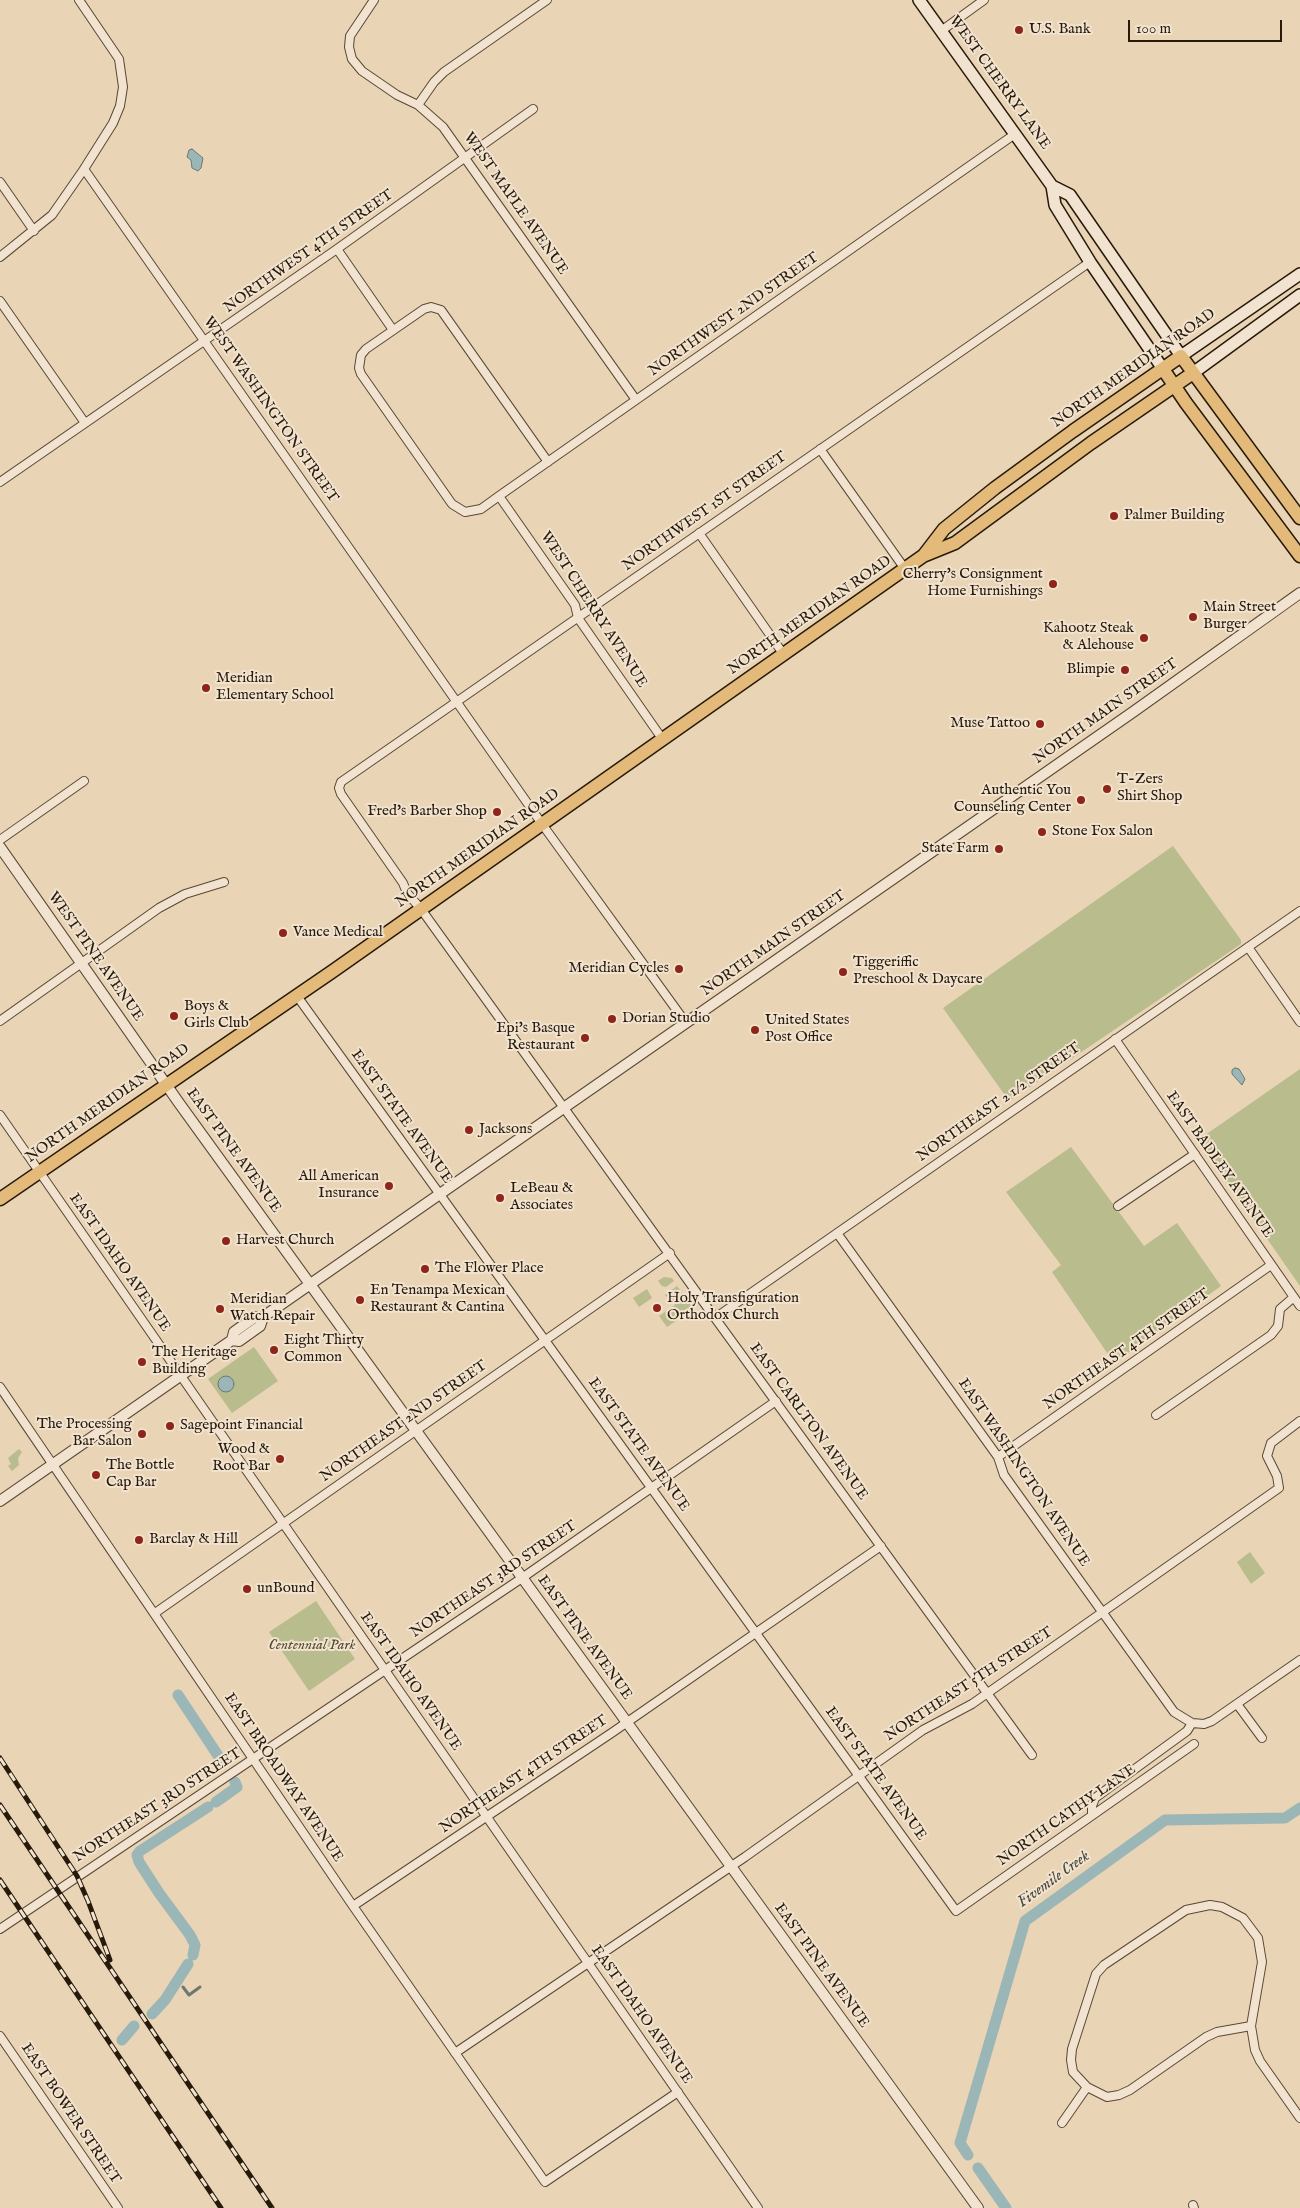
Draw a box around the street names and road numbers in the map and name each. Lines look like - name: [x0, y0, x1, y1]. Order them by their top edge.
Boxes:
- street label: WEST CHERRY LANE: [944, 13, 1054, 153]
- street label: WEST MAPLE AVENUE: [459, 129, 571, 279]
- street label: NORTHWEST 4TH STREET: [221, 187, 397, 317]
- street label: NORTHWEST 2ND STREET: [645, 249, 823, 381]
- street label: NORTH MERIDIAN ROAD: [1049, 306, 1219, 432]
- street label: WEST WASHINGTON STREET: [199, 314, 341, 506]
- street label: NORTHWEST 1ST STREET: [620, 449, 790, 575]
- street label: WEST CHERRY AVENUE: [536, 529, 650, 691]
- street label: NORTH MERIDIAN ROAD: [725, 553, 895, 679]
- street label: NORTH MAIN STREET: [1030, 655, 1182, 769]
- street label: NORTH MERIDIAN ROAD: [393, 786, 563, 912]
- street label: NORTH MAIN STREET: [698, 887, 850, 1001]
- street label: WEST PINE AVENUE: [43, 889, 147, 1025]
- street label: NORTHEAST 2 1/2 STREET: [914, 1040, 1084, 1166]
- street label: NORTH MERIDIAN ROAD: [23, 1041, 193, 1167]
- street label: EAST STATE AVENUE: [346, 1047, 456, 1187]
- street label: EAST PINE AVENUE: [182, 1085, 284, 1217]
- street label: EAST BADLEY AVENUE: [1162, 1088, 1276, 1242]
- street label: EAST IDAHO AVENUE: [64, 1190, 174, 1336]
- street label: NORTHEAST 4TH STREET: [1041, 1286, 1213, 1414]
- street label: EAST CARLTON AVENUE: [745, 1340, 871, 1504]
- street label: NORTHEAST 2ND STREET: [317, 1357, 491, 1487]
- street label: EAST STATE AVENUE: [583, 1375, 693, 1515]
- street label: EAST WASHINGTON AVENUE: [953, 1376, 1093, 1570]
- street label: NORTHEAST 3RD STREET: [408, 1518, 580, 1642]
- street label: EAST PINE AVENUE: [533, 1572, 635, 1704]
- street label: EAST IDAHO AVENUE: [355, 1609, 465, 1755]
- street label: NORTHEAST 5TH STREET: [882, 1624, 1056, 1746]
- street label: EAST BROADWAY AVENUE: [220, 1690, 346, 1866]
- street label: EAST STATE AVENUE: [820, 1704, 930, 1844]
- street label: NORTHEAST 4TH STREET: [437, 1712, 611, 1838]
- street label: NORTHEAST 3RD STREET: [71, 1745, 245, 1867]
- street label: NORTH CATHY LANE: [994, 1761, 1140, 1871]
- street label: EAST PINE AVENUE: [770, 1900, 872, 2032]
- street label: EAST IDAHO AVENUE: [586, 1942, 696, 2088]
- street label: EAST BOWER STREET: [16, 2040, 124, 2188]

